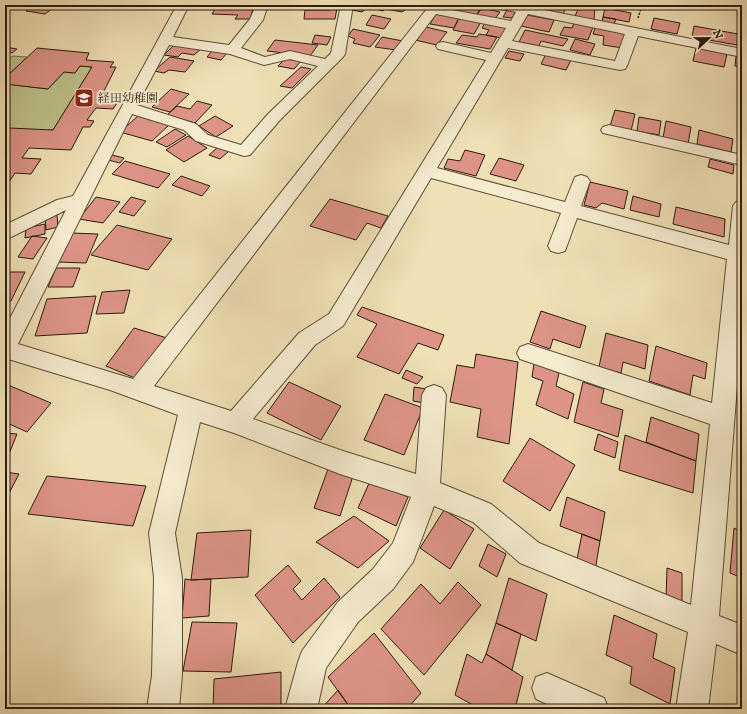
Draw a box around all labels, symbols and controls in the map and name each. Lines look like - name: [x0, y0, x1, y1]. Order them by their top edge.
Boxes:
- north arrow: [689, 18, 729, 58]
- text: N: [709, 28, 726, 41]
- school or university icon: 経田幼稚園: [73, 87, 95, 109]
- place label: 経田幼稚園: [98, 91, 158, 106]

